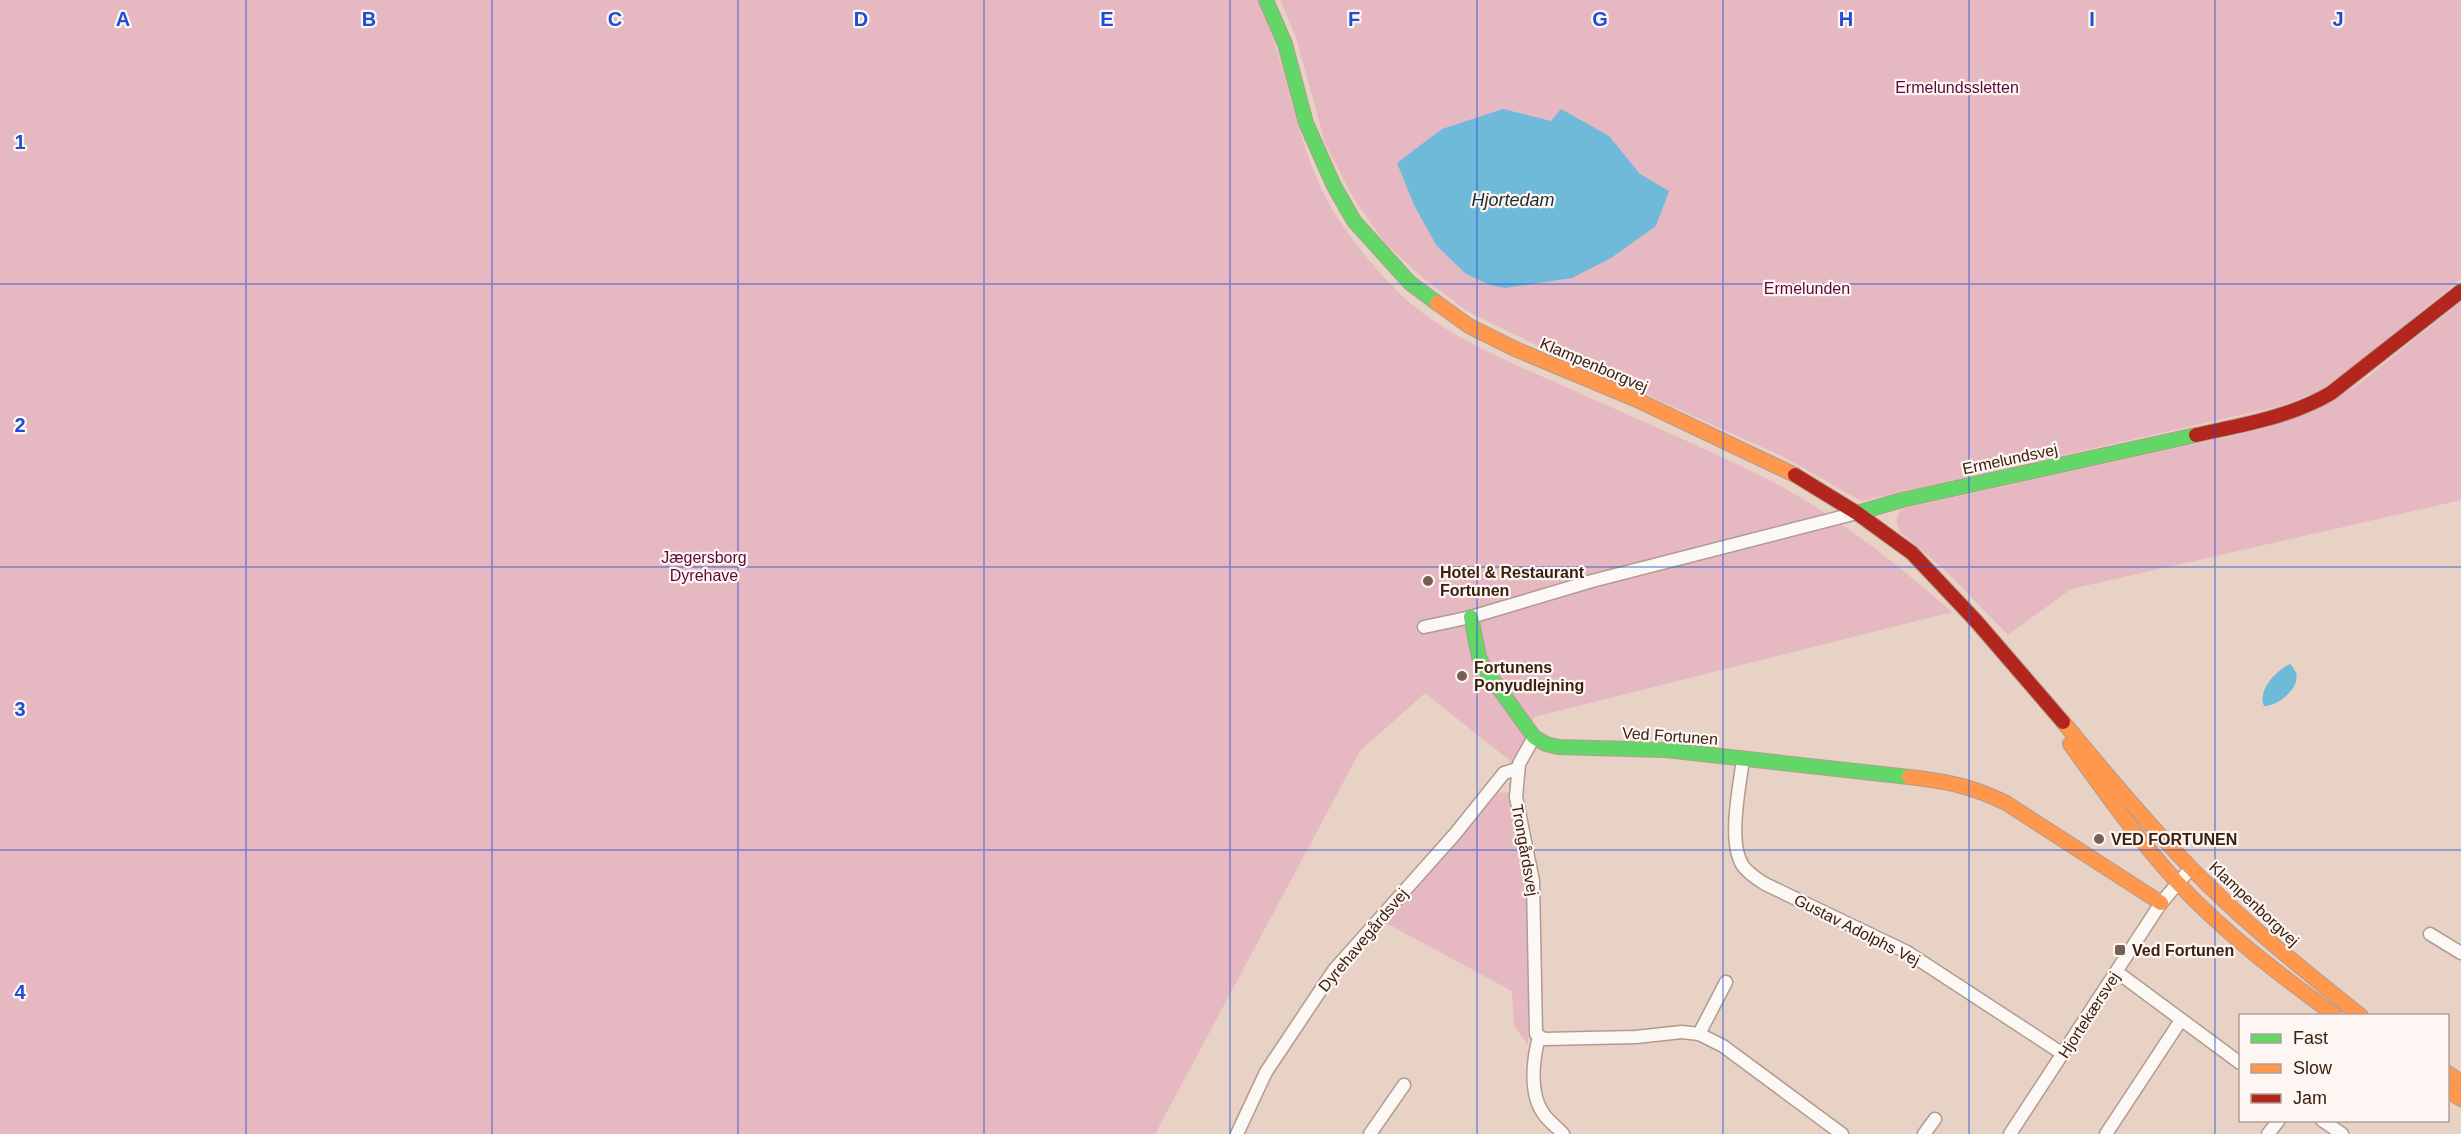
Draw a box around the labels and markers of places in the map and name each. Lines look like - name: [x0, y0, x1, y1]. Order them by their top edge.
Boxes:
- place label: Hotel & Restaurant Fortunen: [1440, 564, 1585, 599]
- marker: Hotel & Restaurant Fortunen: [1421, 574, 1435, 588]
- place label: Fortunens Ponyudlejning: [1474, 659, 1584, 694]
- marker: Fortunens Ponyudlejning: [1455, 669, 1469, 683]
- place label: VED FORTUNEN: [2111, 831, 2237, 848]
- marker: VED FORTUNEN: [2092, 832, 2106, 846]
- place label: Ved Fortunen: [2132, 942, 2234, 959]
- marker: Ved Fortunen: [2113, 943, 2127, 957]

